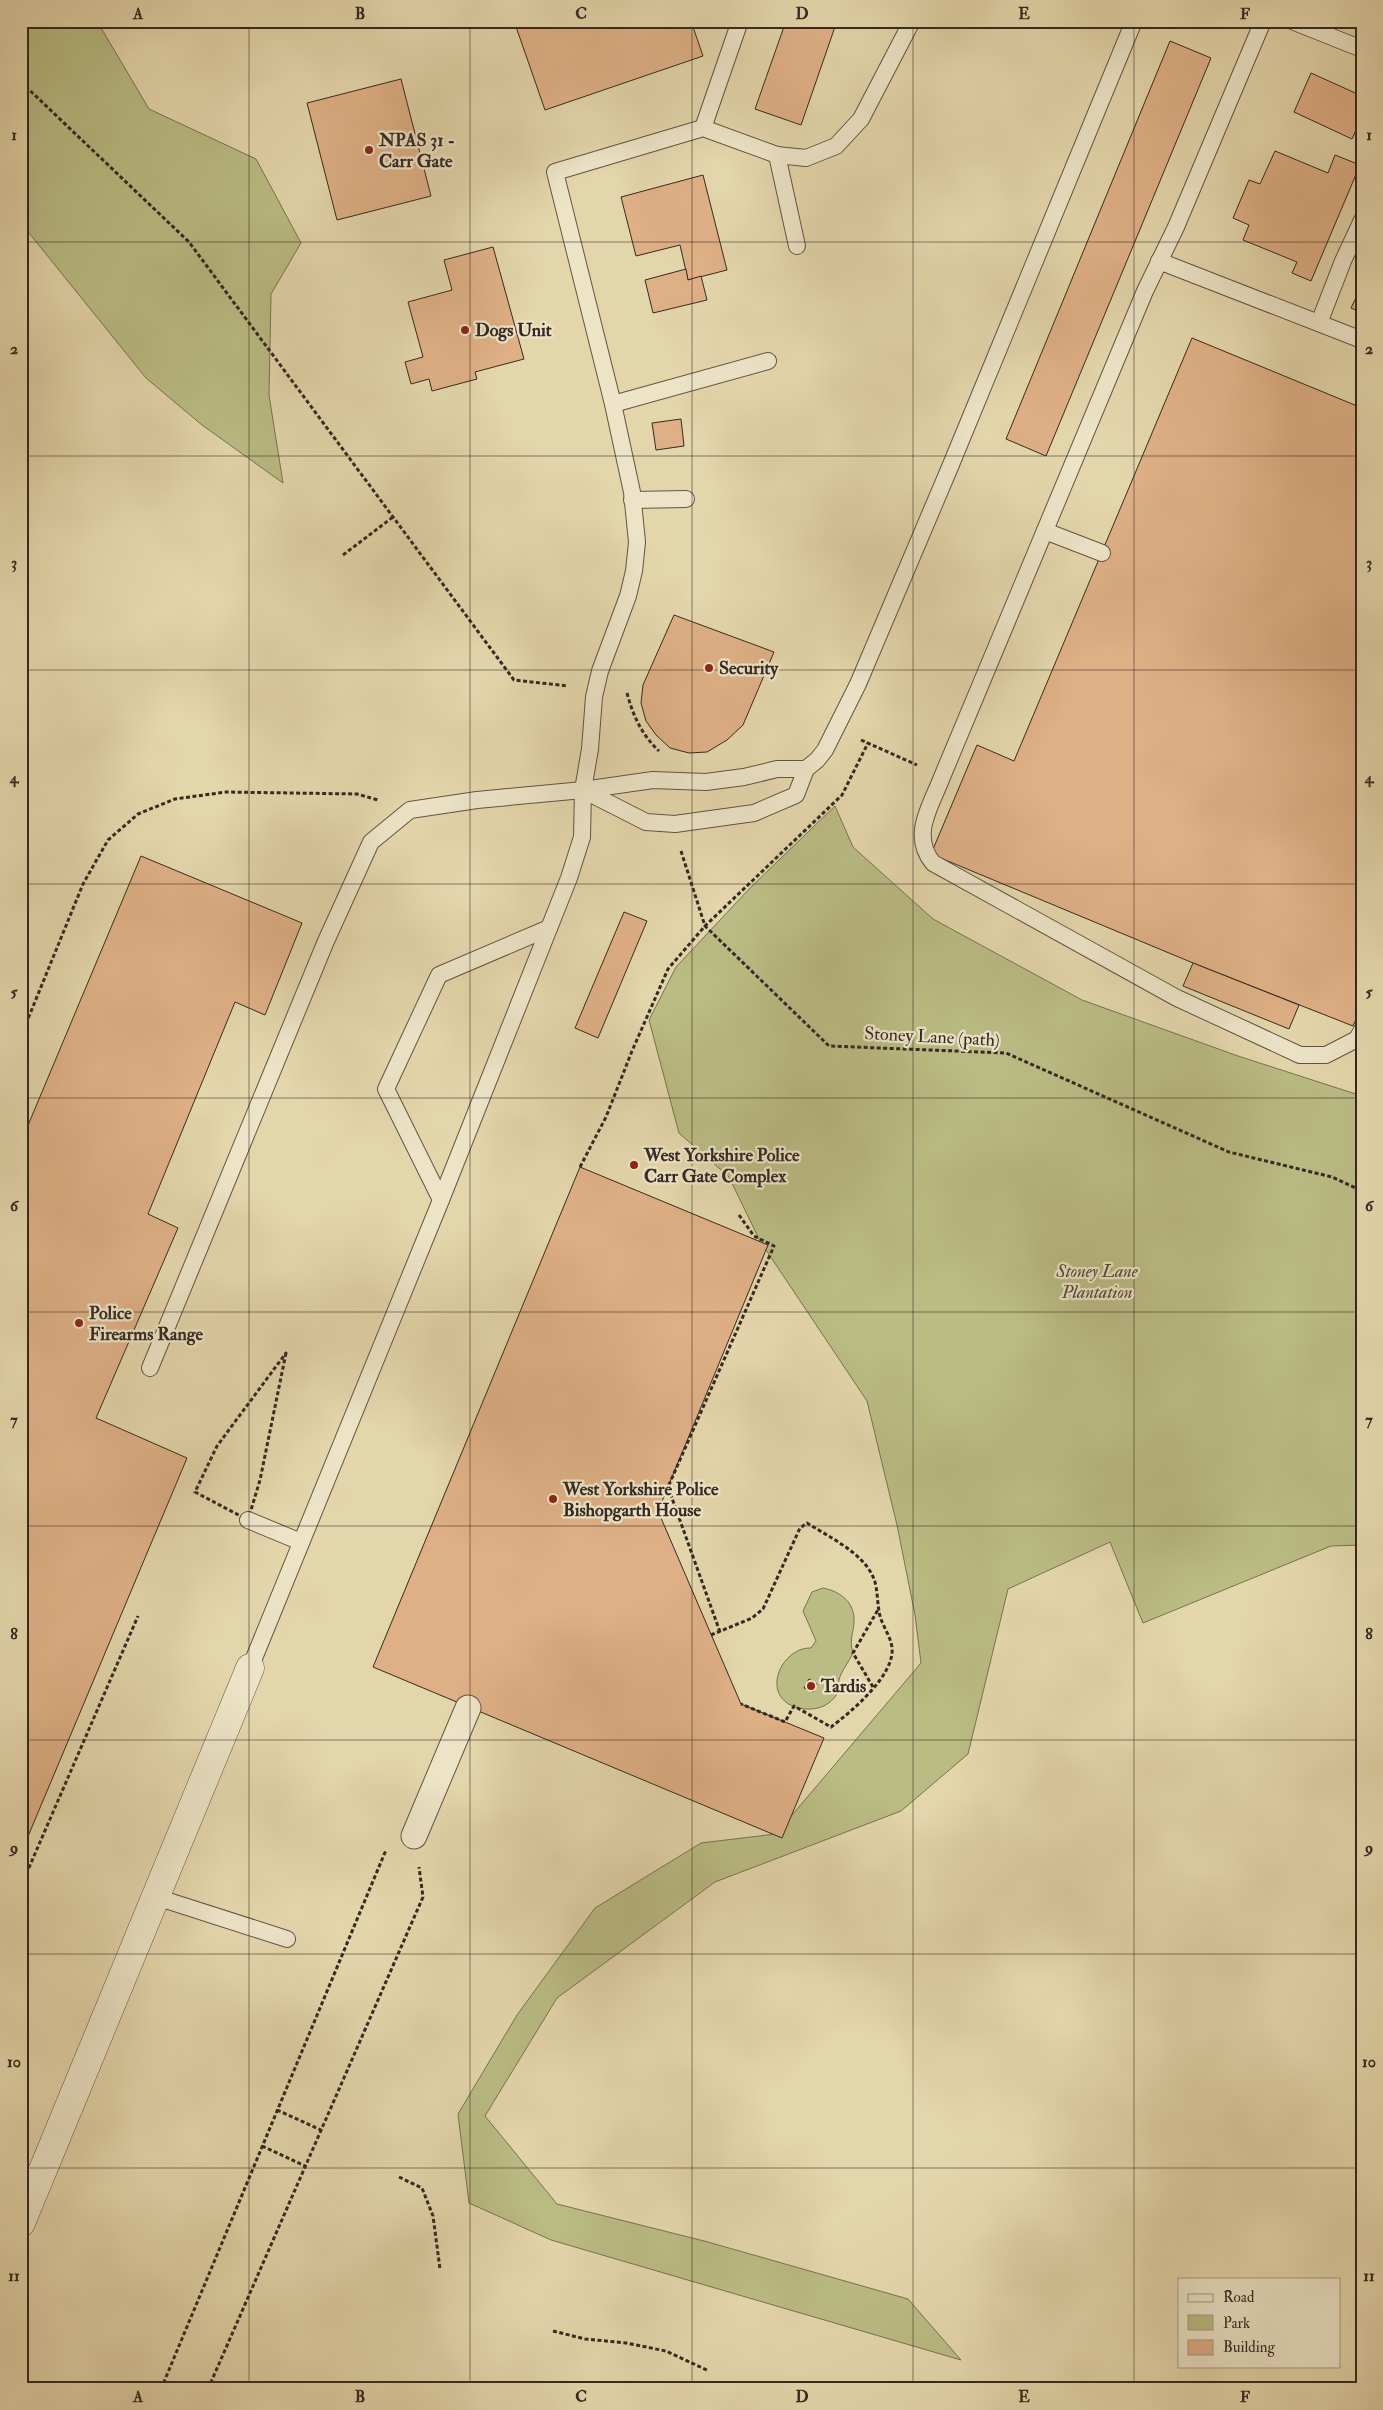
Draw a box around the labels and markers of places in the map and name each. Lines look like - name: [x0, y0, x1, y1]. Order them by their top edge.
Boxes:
- place label: NPAS 31 - Carr Gate: [378, 129, 455, 173]
- marker: NPAS 31 - Carr Gate: [363, 144, 375, 156]
- place label: Dogs Unit: [475, 319, 552, 342]
- marker: Dogs Unit: [459, 324, 471, 336]
- place label: Security: [719, 657, 779, 680]
- marker: Security: [703, 662, 715, 674]
- place label: West Yorkshire Police Carr Gate Complex: [643, 1144, 800, 1188]
- marker: West Yorkshire Police Carr Gate Complex: [628, 1159, 640, 1171]
- place label: Police Firearms Range: [89, 1302, 204, 1346]
- marker: Police Firearms Range: [73, 1317, 85, 1329]
- place label: West Yorkshire Police Bishopgarth House: [562, 1478, 719, 1522]
- marker: West Yorkshire Police Bishopgarth House: [547, 1493, 559, 1505]
- place label: Tardis: [820, 1675, 866, 1698]
- marker: Tardis: [805, 1680, 817, 1692]

